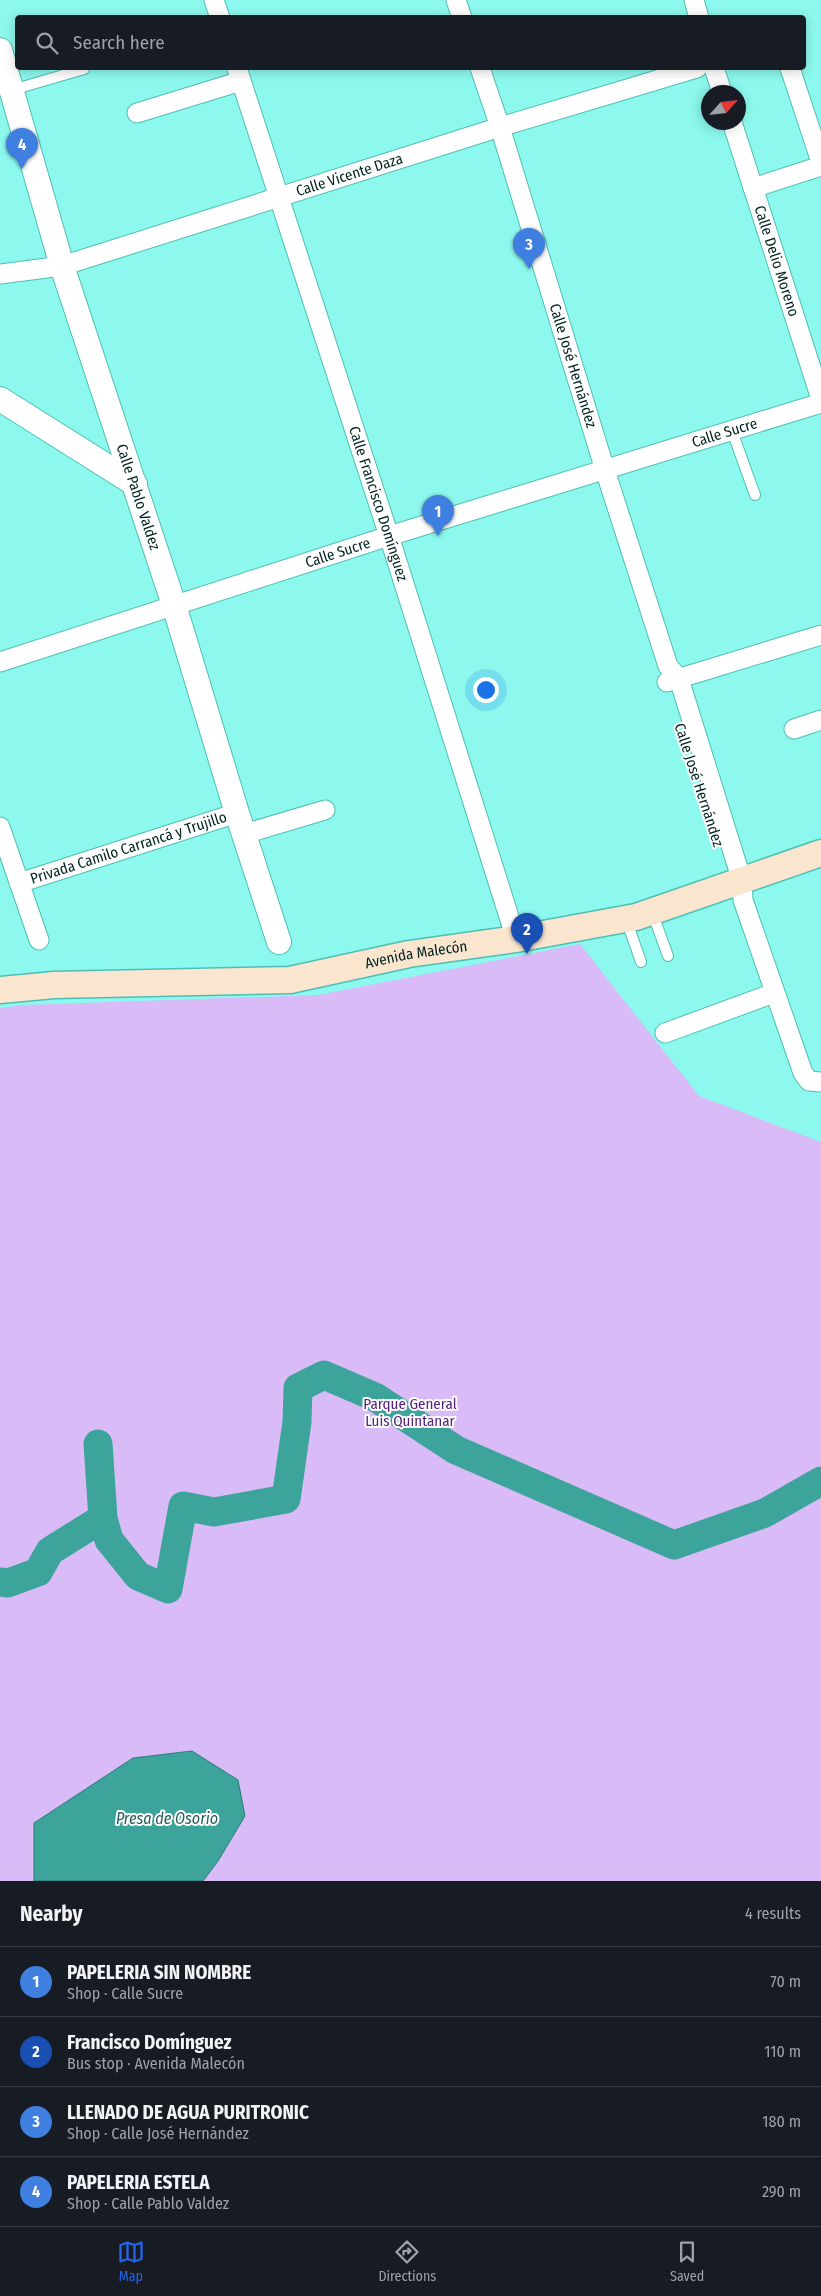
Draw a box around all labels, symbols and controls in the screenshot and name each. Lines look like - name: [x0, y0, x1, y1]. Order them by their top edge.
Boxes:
- search box: [15, 15, 806, 70]
- icon: search: [33, 29, 61, 57]
- text: Search here: [73, 31, 165, 54]
- north arrow: [701, 85, 746, 130]
- pin: 4: [6, 128, 38, 169]
- street label: Calle Vicente Daza: [294, 149, 405, 200]
- street label: Calle Delio Moreno: [750, 203, 803, 319]
- pin: 3: [513, 228, 545, 269]
- street label: Calle José Hernández: [546, 301, 601, 430]
- street label: Calle Sucre: [690, 414, 759, 451]
- street label: Calle Francisco Domínguez: [345, 424, 412, 583]
- street label: Calle Pablo Valdez: [112, 442, 164, 552]
- pin: 1: [422, 495, 454, 536]
- street label: Calle Sucre: [303, 534, 373, 572]
- your location: [473, 677, 499, 703]
- street label: Calle José Hernández: [671, 721, 728, 849]
- street label: Privada Camilo Carrancá y Trujillo: [28, 808, 229, 888]
- pin: 2: [511, 913, 543, 954]
- street label: Avenida Malecón: [363, 937, 468, 972]
- park label: Parque General Luis Quintanar: [363, 1395, 457, 1430]
- water label: Presa de Osorio: [116, 1809, 218, 1828]
- text: Nearby: [20, 1901, 82, 1927]
- text: 4 results: [745, 1904, 801, 1923]
- text: PAPELERIA SIN NOMBRE: [67, 1961, 251, 1984]
- text: 1: [33, 1972, 39, 1991]
- text: 70 m: [770, 1972, 801, 1991]
- text: Shop · Calle Sucre: [67, 1984, 183, 2003]
- text: Francisco Domínguez: [67, 2031, 231, 2054]
- text: 2: [32, 2042, 40, 2061]
- text: 110 m: [764, 2042, 801, 2061]
- text: Bus stop · Avenida Malecón: [67, 2054, 245, 2073]
- text: LLENADO DE AGUA PURITRONIC: [67, 2101, 309, 2124]
- text: 3: [32, 2112, 40, 2131]
- text: 180 m: [762, 2112, 801, 2131]
- text: Shop · Calle José Hernández: [67, 2124, 249, 2143]
- text: PAPELERIA ESTELA: [67, 2171, 210, 2194]
- text: 4: [32, 2182, 40, 2201]
- text: 290 m: [762, 2182, 801, 2201]
- text: Shop · Calle Pablo Valdez: [67, 2194, 229, 2213]
- tab: Map: [117, 2238, 145, 2285]
- tab: Directions: [378, 2238, 436, 2285]
- tab: Saved: [670, 2238, 704, 2285]

